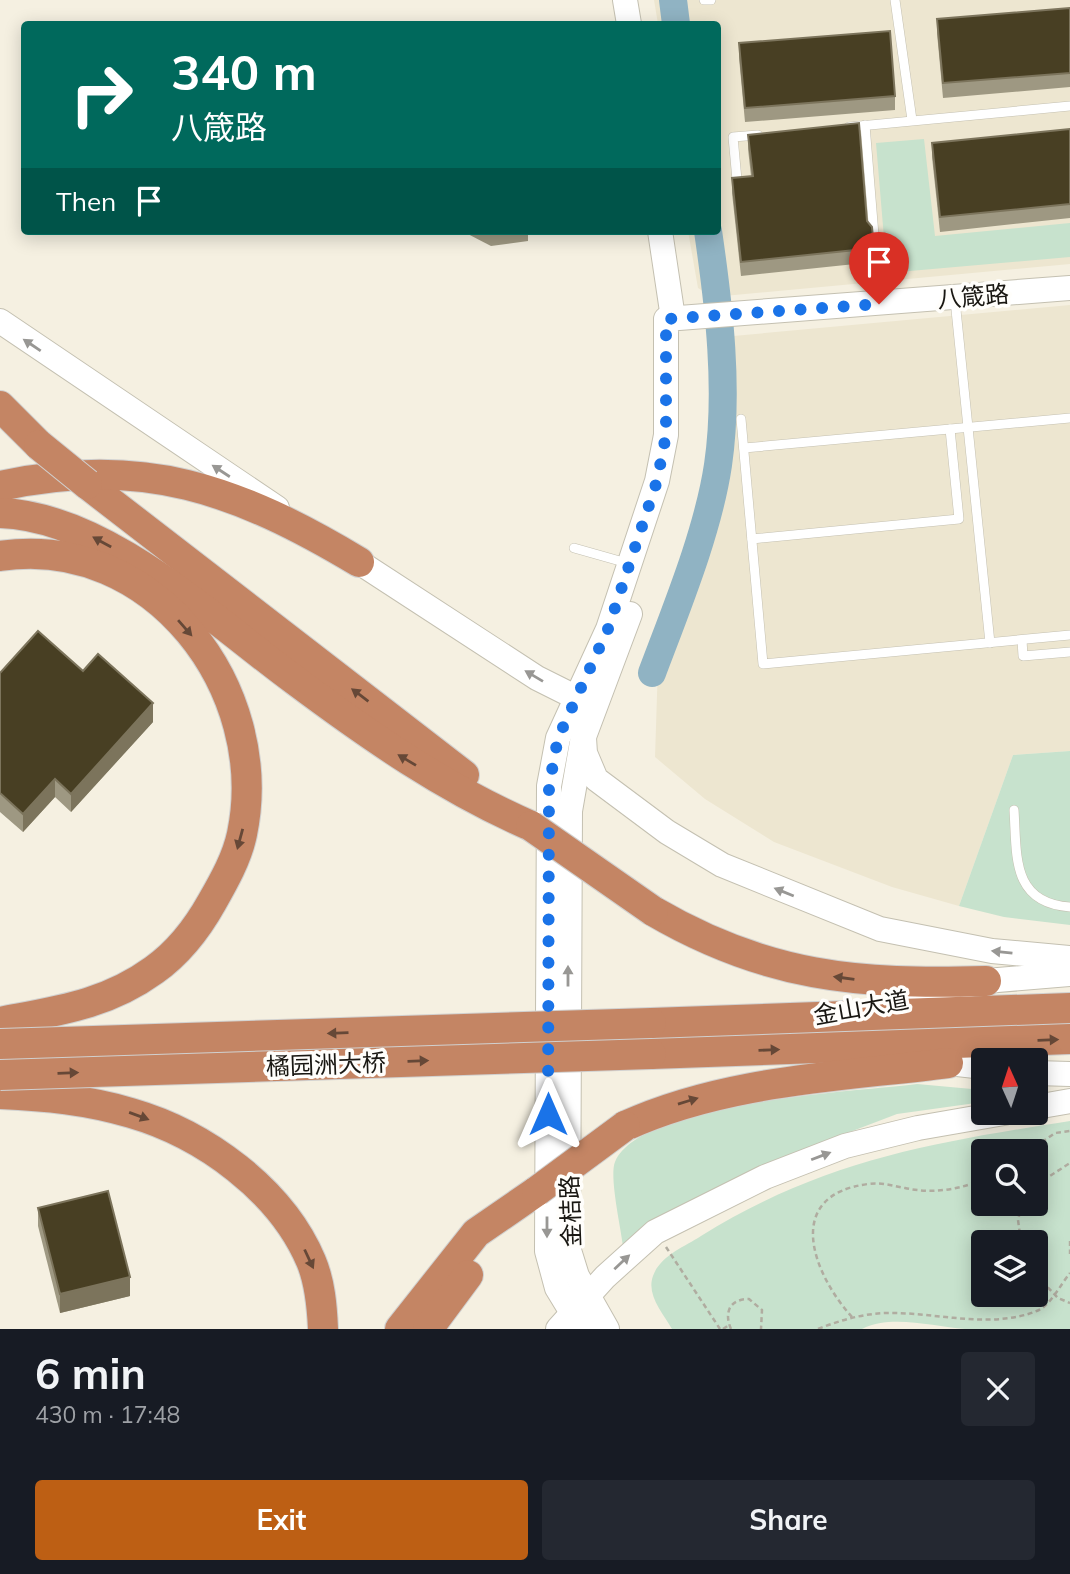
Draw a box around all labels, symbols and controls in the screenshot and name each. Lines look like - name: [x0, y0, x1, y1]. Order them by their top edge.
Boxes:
- text: 340 m: [171, 41, 317, 102]
- icon: right: [56, 49, 147, 140]
- text: 八箴路: [171, 107, 267, 147]
- icon: arrive: [130, 182, 168, 220]
- text: Then: [56, 185, 116, 218]
- pin: [849, 232, 909, 304]
- icon: arrive: [860, 243, 898, 281]
- street label: 八箴路: [936, 278, 1010, 314]
- one-way arrow: [22, 338, 42, 351]
- one-way arrow: [212, 464, 230, 478]
- one-way arrow: [93, 536, 112, 548]
- one-way arrow: [177, 619, 192, 636]
- one-way arrow: [525, 669, 544, 682]
- one-way arrow: [352, 688, 370, 703]
- one-way arrow: [397, 753, 416, 766]
- one-way arrow: [234, 828, 245, 850]
- one-way arrow: [773, 886, 794, 897]
- one-way arrow: [991, 946, 1013, 957]
- one-way arrow: [562, 965, 574, 987]
- one-way arrow: [833, 972, 855, 983]
- street label: 金山大道: [811, 984, 911, 1030]
- one-way arrow: [326, 1027, 348, 1038]
- one-way arrow: [1038, 1035, 1060, 1046]
- one-way arrow: [758, 1044, 780, 1055]
- street label: 橘园洲大桥: [266, 1047, 386, 1081]
- north arrow: [971, 1048, 1048, 1125]
- map controls: [971, 1048, 1048, 1307]
- one-way arrow: [407, 1056, 429, 1067]
- one-way arrow: [57, 1067, 79, 1078]
- position arrow: [511, 1077, 585, 1151]
- one-way arrow: [678, 1096, 699, 1106]
- one-way arrow: [129, 1111, 150, 1122]
- button: search: [971, 1139, 1048, 1216]
- one-way arrow: [811, 1150, 832, 1161]
- street label: 金桔路: [554, 1174, 586, 1248]
- one-way arrow: [541, 1216, 553, 1238]
- button: layers: [971, 1230, 1048, 1307]
- one-way arrow: [304, 1248, 315, 1269]
- one-way arrow: [613, 1254, 630, 1270]
- text: 6 min: [35, 1347, 146, 1400]
- button: close: [961, 1352, 1035, 1426]
- text: 430 m · 17:48: [35, 1400, 180, 1429]
- button: Exit: [35, 1480, 528, 1560]
- button: Share: [542, 1480, 1035, 1560]

